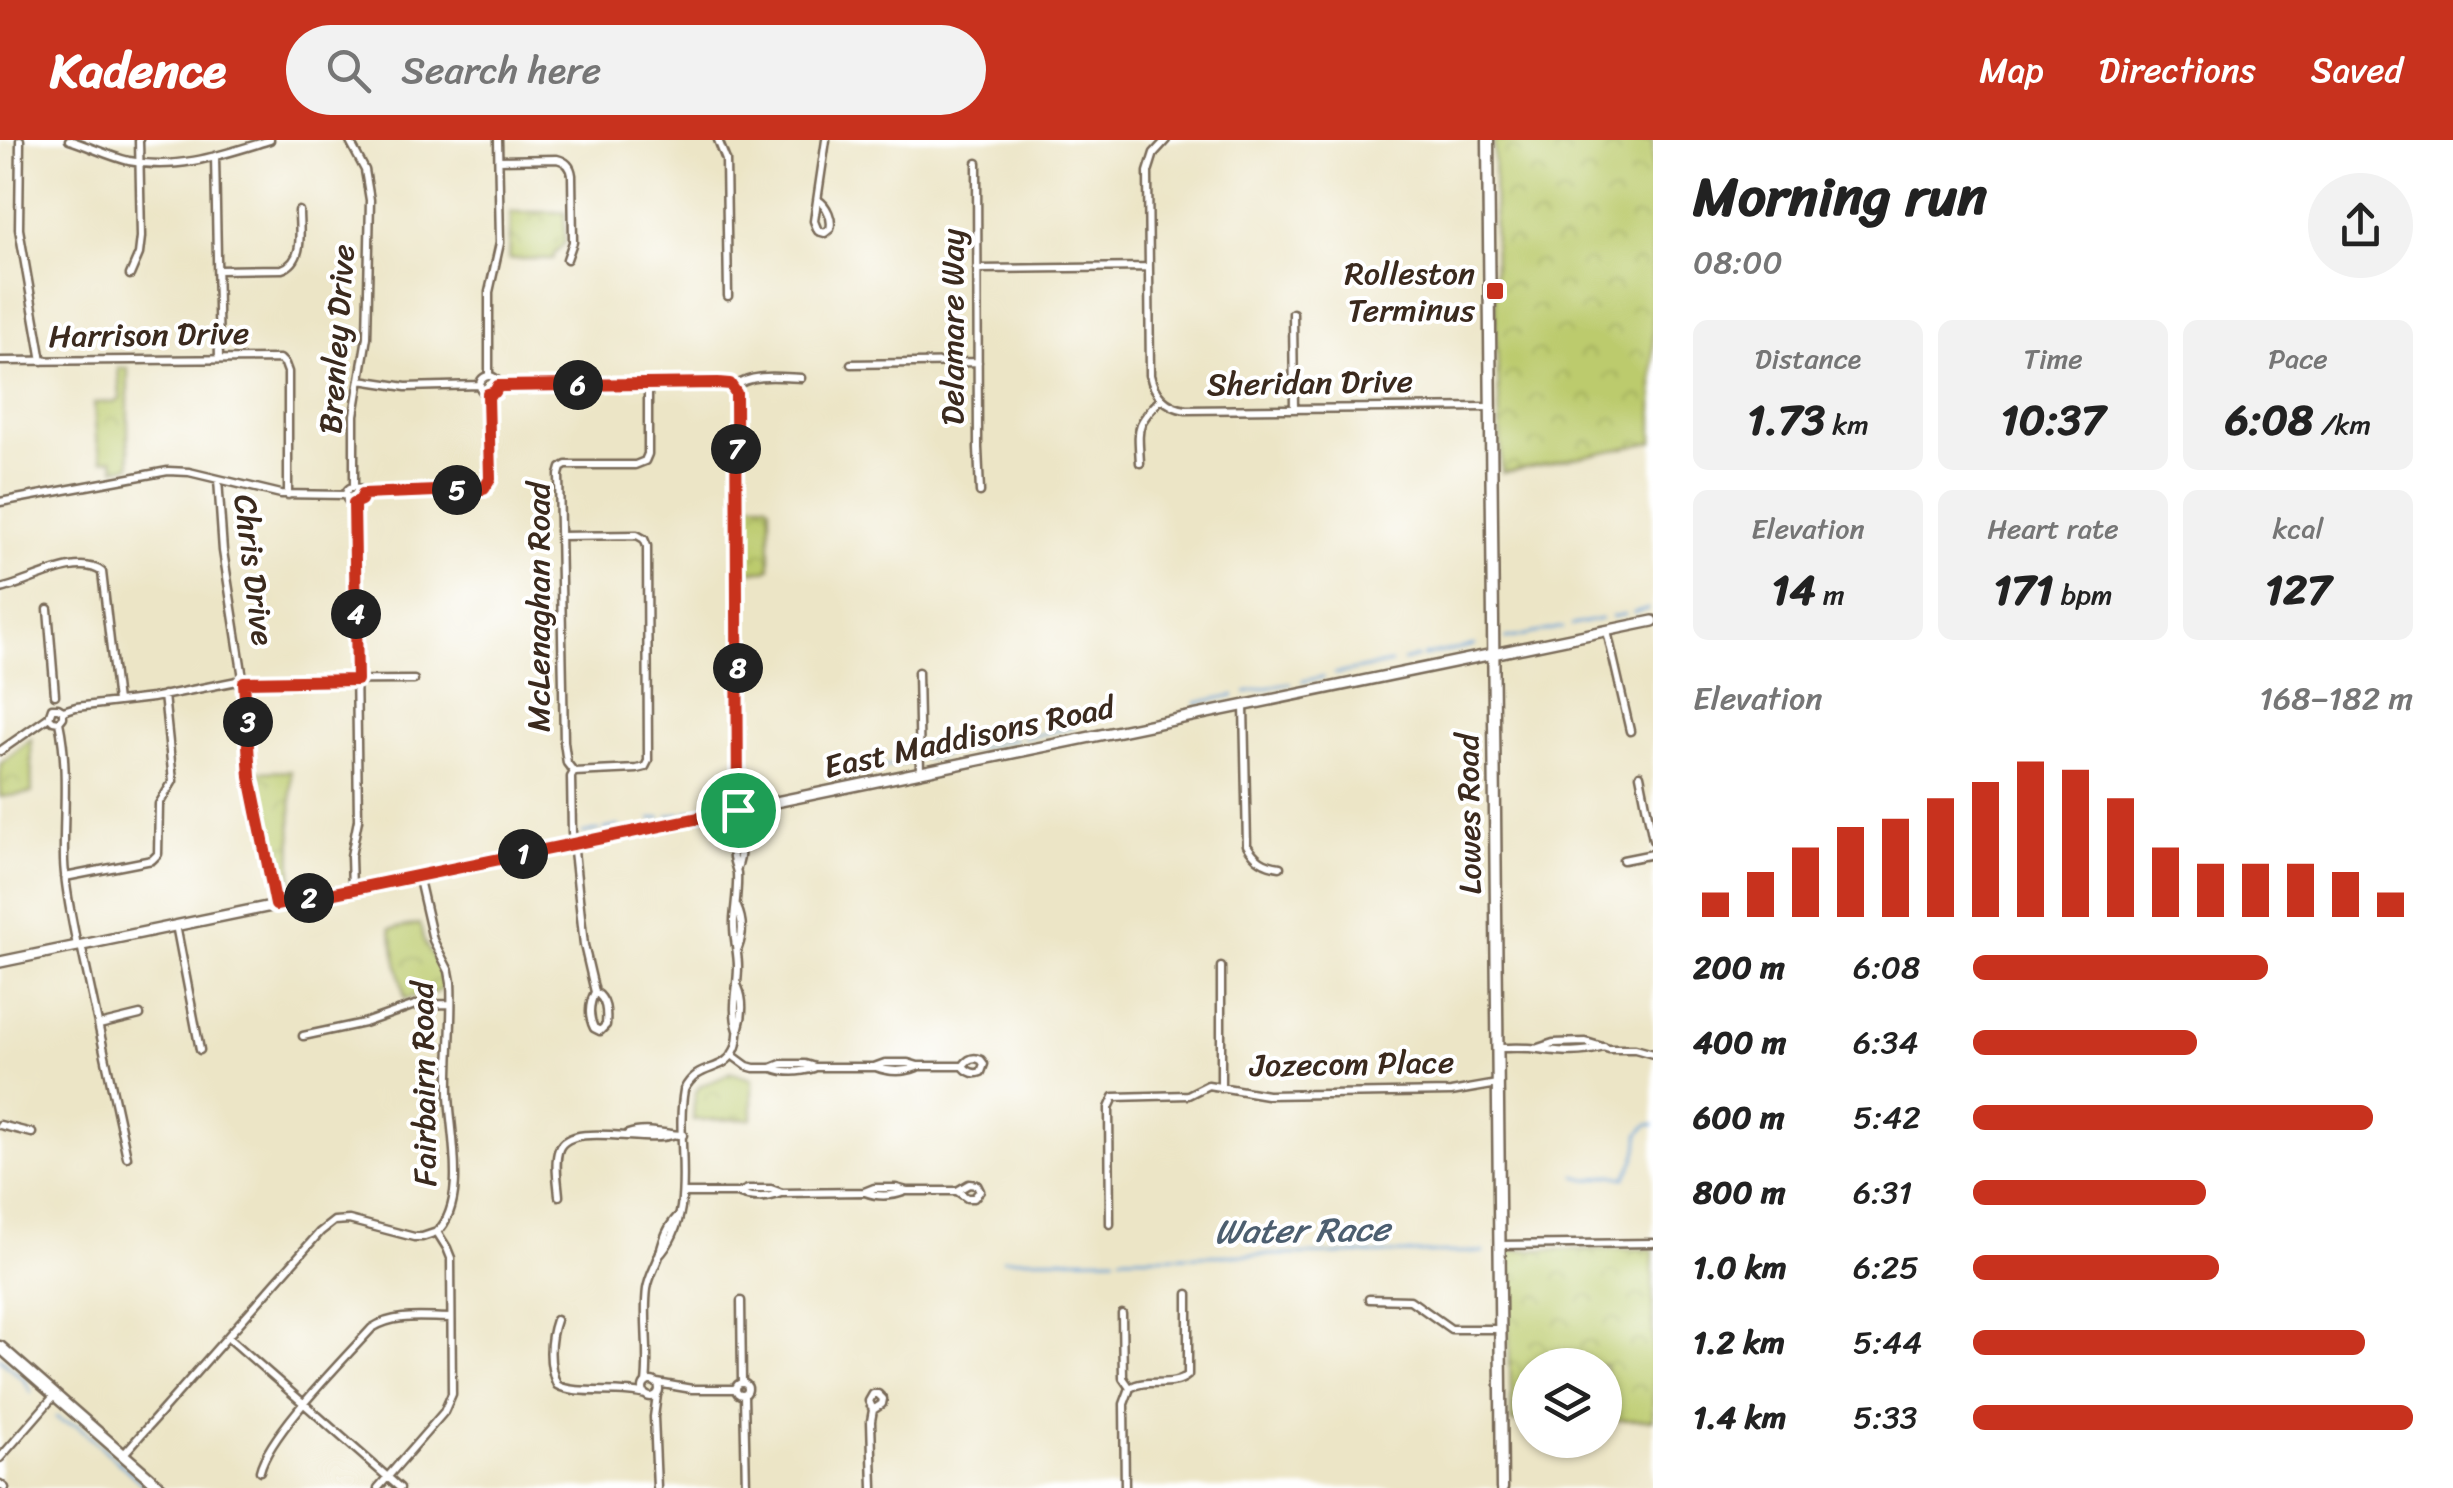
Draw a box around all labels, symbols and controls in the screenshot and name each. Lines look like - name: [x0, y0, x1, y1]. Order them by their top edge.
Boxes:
- search box: [286, 25, 986, 115]
- text: Kadence: [50, 28, 226, 113]
- text: Search here: [401, 37, 601, 104]
- text: Map: [1979, 39, 2044, 101]
- text: Directions: [2099, 39, 2256, 101]
- text: Saved: [2311, 39, 2403, 101]
- icon: search: [321, 43, 376, 98]
- text: Morning run: [1693, 148, 1987, 245]
- button: share: [2308, 173, 2413, 278]
- street label: Delamare Way: [924, 228, 981, 425]
- text: 08:00: [1693, 234, 1783, 291]
- street label: Brenley Drive: [302, 242, 372, 436]
- place label: Rolleston Terminus: [1344, 245, 1475, 339]
- marker: Rolleston Terminus: [1484, 280, 1506, 302]
- street label: Harrison Drive: [48, 305, 250, 365]
- text: Distance: [1755, 334, 1861, 383]
- text: Time: [2023, 334, 2083, 383]
- text: Pace: [2268, 334, 2328, 383]
- street label: Sheridan Drive: [1206, 353, 1414, 413]
- pin: 6: [553, 360, 603, 410]
- text: 6: [570, 360, 586, 409]
- text: 1.73: [1747, 383, 1825, 457]
- text: 10:37: [2001, 383, 2105, 457]
- text: 6:08: [2225, 383, 2313, 457]
- text: km: [1825, 400, 1869, 449]
- text: /km: [2313, 400, 2371, 449]
- pin: 7: [711, 424, 761, 474]
- text: 7: [728, 424, 744, 473]
- pin: 5: [432, 465, 482, 515]
- text: 5: [448, 465, 466, 514]
- street label: McLenaghan Road: [510, 480, 567, 732]
- street label: Chris Drive: [216, 491, 292, 649]
- text: Elevation: [1751, 504, 1865, 553]
- text: Heart rate: [1987, 504, 2119, 553]
- text: kcal: [2273, 504, 2323, 553]
- text: 14: [1771, 553, 1816, 627]
- text: 171: [1994, 553, 2054, 627]
- text: 127: [2265, 553, 2331, 627]
- text: m: [1816, 570, 1845, 619]
- text: bpm: [2054, 570, 2112, 619]
- pin: 4: [331, 589, 381, 639]
- text: 4: [347, 589, 365, 638]
- pin: 8: [713, 643, 763, 693]
- text: 8: [730, 643, 746, 692]
- text: Elevation: [1693, 670, 1823, 727]
- text: 168–182 m: [2259, 670, 2413, 727]
- street label: East Maddisons Road: [819, 678, 1122, 796]
- pin: 3: [223, 697, 273, 747]
- text: 3: [240, 697, 256, 746]
- street label: Lowes Road: [1439, 731, 1499, 895]
- pin: [696, 768, 781, 853]
- icon: arrive: [711, 783, 766, 838]
- pin: 1: [498, 829, 548, 879]
- text: 1: [517, 829, 529, 878]
- pin: 2: [284, 873, 334, 923]
- text: 2: [301, 873, 317, 922]
- text: 200 m: [1693, 939, 1785, 996]
- text: 6:08: [1853, 939, 1920, 996]
- street label: Fairbairn Road: [394, 979, 454, 1187]
- text: 400 m: [1693, 1014, 1786, 1071]
- text: 6:34: [1853, 1014, 1918, 1071]
- street label: Jozecom Place: [1248, 1034, 1455, 1094]
- text: 600 m: [1693, 1089, 1785, 1146]
- text: 5:42: [1853, 1089, 1921, 1146]
- text: 800 m: [1693, 1164, 1786, 1221]
- text: 6:31: [1853, 1164, 1912, 1221]
- water label: Water Race: [1214, 1197, 1393, 1263]
- text: 1.0 km: [1693, 1239, 1787, 1296]
- text: 6:25: [1853, 1239, 1919, 1296]
- text: 1.2 km: [1693, 1314, 1785, 1371]
- text: 5:44: [1853, 1314, 1922, 1371]
- map controls: [1512, 1348, 1622, 1458]
- button: layers: [1512, 1348, 1622, 1458]
- text: 1.4 km: [1693, 1389, 1786, 1446]
- text: 5:33: [1853, 1389, 1917, 1446]

